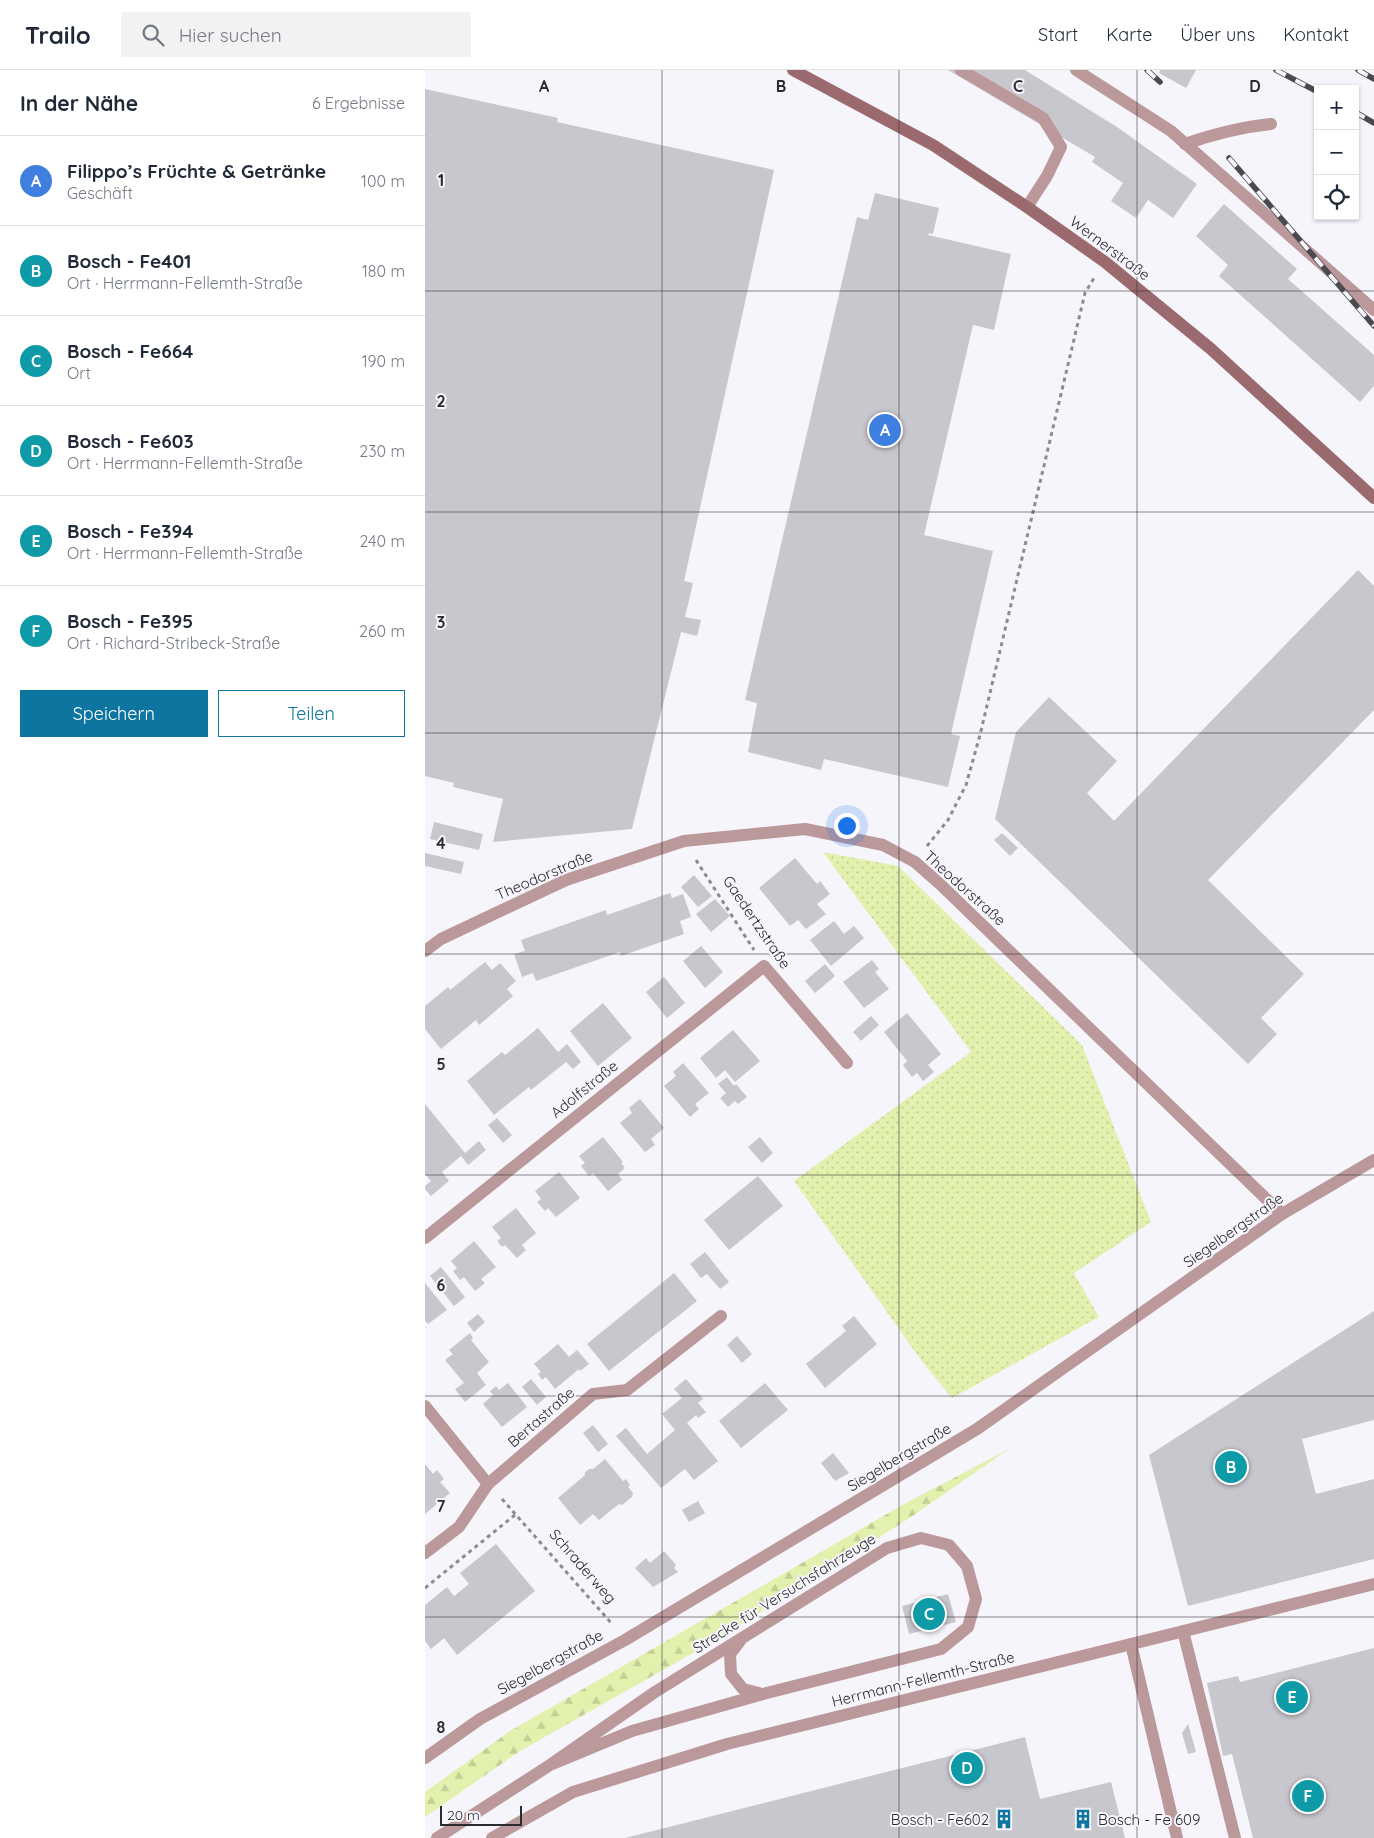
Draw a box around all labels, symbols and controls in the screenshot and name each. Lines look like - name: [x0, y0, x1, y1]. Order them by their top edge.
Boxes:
- search box: [121, 12, 471, 57]
- text: Trailo: [25, 20, 91, 50]
- icon: search: [139, 21, 167, 49]
- text: Hier suchen: [179, 23, 282, 47]
- text: Start: [1038, 23, 1078, 46]
- text: Karte: [1106, 23, 1152, 46]
- text: Über uns: [1180, 23, 1255, 46]
- text: Kontakt: [1283, 23, 1349, 46]
- text: A: [539, 76, 550, 96]
- text: B: [776, 76, 786, 96]
- text: C: [1013, 76, 1023, 96]
- text: D: [1249, 76, 1261, 96]
- map controls: [1314, 85, 1359, 220]
- button: +: [1314, 85, 1359, 130]
- text: In der Nähe: [20, 90, 138, 116]
- text: 6 Ergebnisse: [312, 93, 405, 113]
- button: −: [1314, 130, 1359, 175]
- text: Filippo’s Früchte & Getränke: [67, 159, 326, 183]
- text: 1: [438, 170, 444, 190]
- text: A: [31, 171, 41, 191]
- text: 100 m: [361, 171, 405, 191]
- button: locate: [1314, 175, 1359, 220]
- text: Geschäft: [67, 183, 133, 203]
- street label: Wernerstraße: [1066, 212, 1154, 284]
- text: Bosch - Fe401: [67, 249, 191, 273]
- text: B: [31, 261, 41, 281]
- text: 180 m: [362, 261, 405, 281]
- text: Ort · Herrmann-Fellemth-Straße: [67, 273, 303, 293]
- text: Bosch - Fe664: [67, 339, 193, 363]
- text: C: [31, 351, 41, 371]
- text: 190 m: [362, 351, 405, 371]
- text: Ort: [67, 363, 91, 383]
- text: 2: [436, 391, 446, 411]
- pin: A: [869, 411, 901, 449]
- text: Bosch - Fe603: [67, 429, 194, 453]
- text: D: [30, 441, 42, 461]
- text: 230 m: [359, 441, 405, 461]
- text: Ort · Herrmann-Fellemth-Straße: [67, 453, 303, 473]
- text: Bosch - Fe394: [67, 519, 193, 543]
- text: E: [31, 531, 41, 551]
- text: 240 m: [359, 531, 405, 551]
- text: Ort · Herrmann-Fellemth-Straße: [67, 543, 303, 563]
- text: Bosch - Fe395: [67, 609, 193, 633]
- text: 3: [437, 612, 445, 632]
- text: F: [32, 621, 41, 641]
- text: 260 m: [359, 621, 405, 641]
- text: Ort · Richard-Stribeck-Straße: [67, 633, 280, 653]
- button: Speichern: [20, 690, 208, 737]
- button: Teilen: [218, 690, 405, 737]
- your location: [834, 813, 860, 839]
- text: 4: [436, 833, 446, 853]
- street label: Theodorstraße: [493, 846, 595, 904]
- street label: Theodorstraße: [920, 846, 1010, 930]
- street label: Gaedertzstraße: [719, 872, 795, 972]
- text: 5: [436, 1054, 446, 1074]
- street label: Adolfstraße: [547, 1056, 621, 1122]
- street label: Siegelbergstraße: [1179, 1188, 1287, 1272]
- text: 6: [437, 1275, 446, 1295]
- street label: Bertastraße: [504, 1383, 578, 1451]
- street label: Siegelbergstraße: [844, 1419, 954, 1495]
- pin: B: [1215, 1448, 1247, 1486]
- text: 7: [437, 1496, 446, 1516]
- street label: Schraderweg: [545, 1525, 621, 1607]
- street label: Strecke für Versuchsfahrzeuge: [689, 1529, 879, 1657]
- pin: C: [913, 1595, 945, 1633]
- street label: Siegelbergstraße: [494, 1625, 606, 1699]
- street label: Herrmann-Fellemth-Straße: [830, 1647, 1016, 1711]
- pin: E: [1276, 1678, 1308, 1716]
- text: 8: [437, 1717, 446, 1737]
- pin: D: [951, 1749, 983, 1787]
- pin: F: [1292, 1777, 1324, 1815]
- scale bar: [440, 1803, 523, 1826]
- text: 20 m: [447, 1806, 480, 1824]
- building icon: Bosch - Fe602: [993, 1808, 1015, 1830]
- building icon: Bosch - Fe 609: [1072, 1808, 1094, 1830]
- place label: Bosch - Fe602: [891, 1810, 989, 1829]
- place label: Bosch - Fe 609: [1098, 1810, 1200, 1829]

